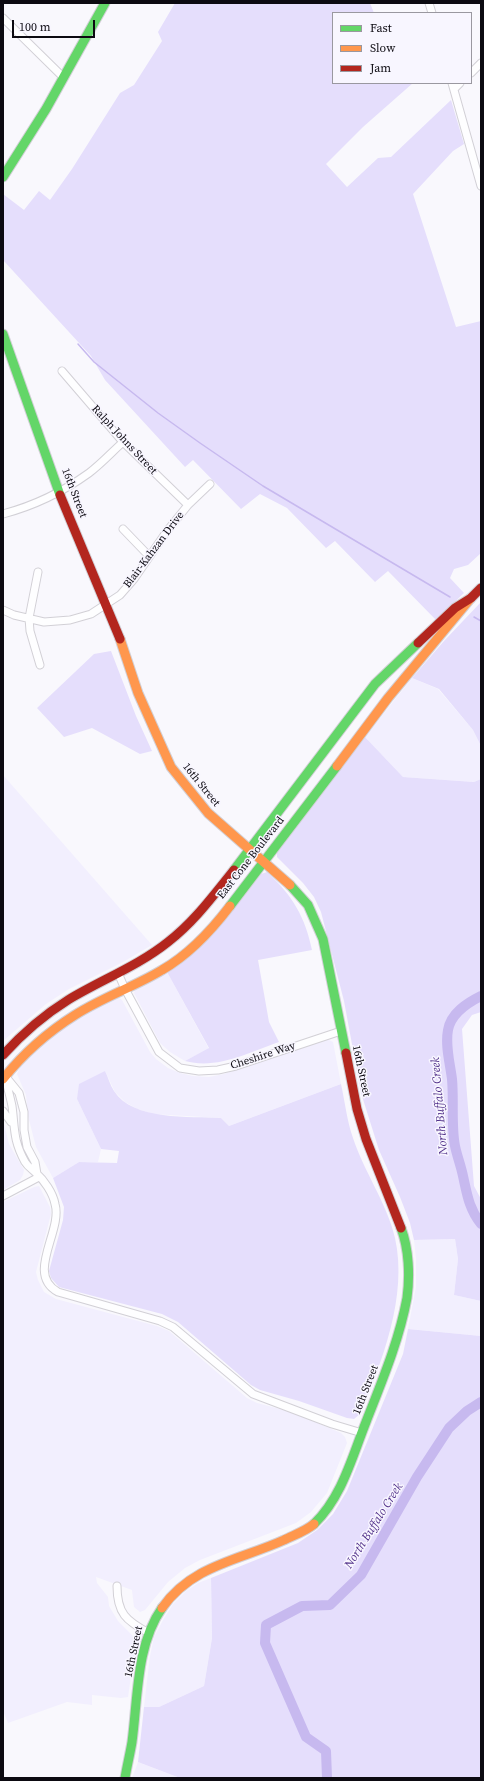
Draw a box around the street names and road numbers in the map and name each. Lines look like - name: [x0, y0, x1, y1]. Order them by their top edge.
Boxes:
- street label: Ralph Johns Street: [88, 403, 160, 477]
- street label: 16th Street: [58, 466, 90, 520]
- street label: Blair-Kahzan Drive: [121, 509, 187, 591]
- street label: 16th Street: [179, 761, 223, 809]
- street label: East Cone Boulevard: [215, 814, 287, 902]
- street label: Cheshire Way: [229, 1039, 297, 1073]
- street label: 16th Street: [349, 1044, 373, 1098]
- street label: 16th Street: [350, 1363, 382, 1417]
- street label: 16th Street: [122, 1625, 146, 1679]

